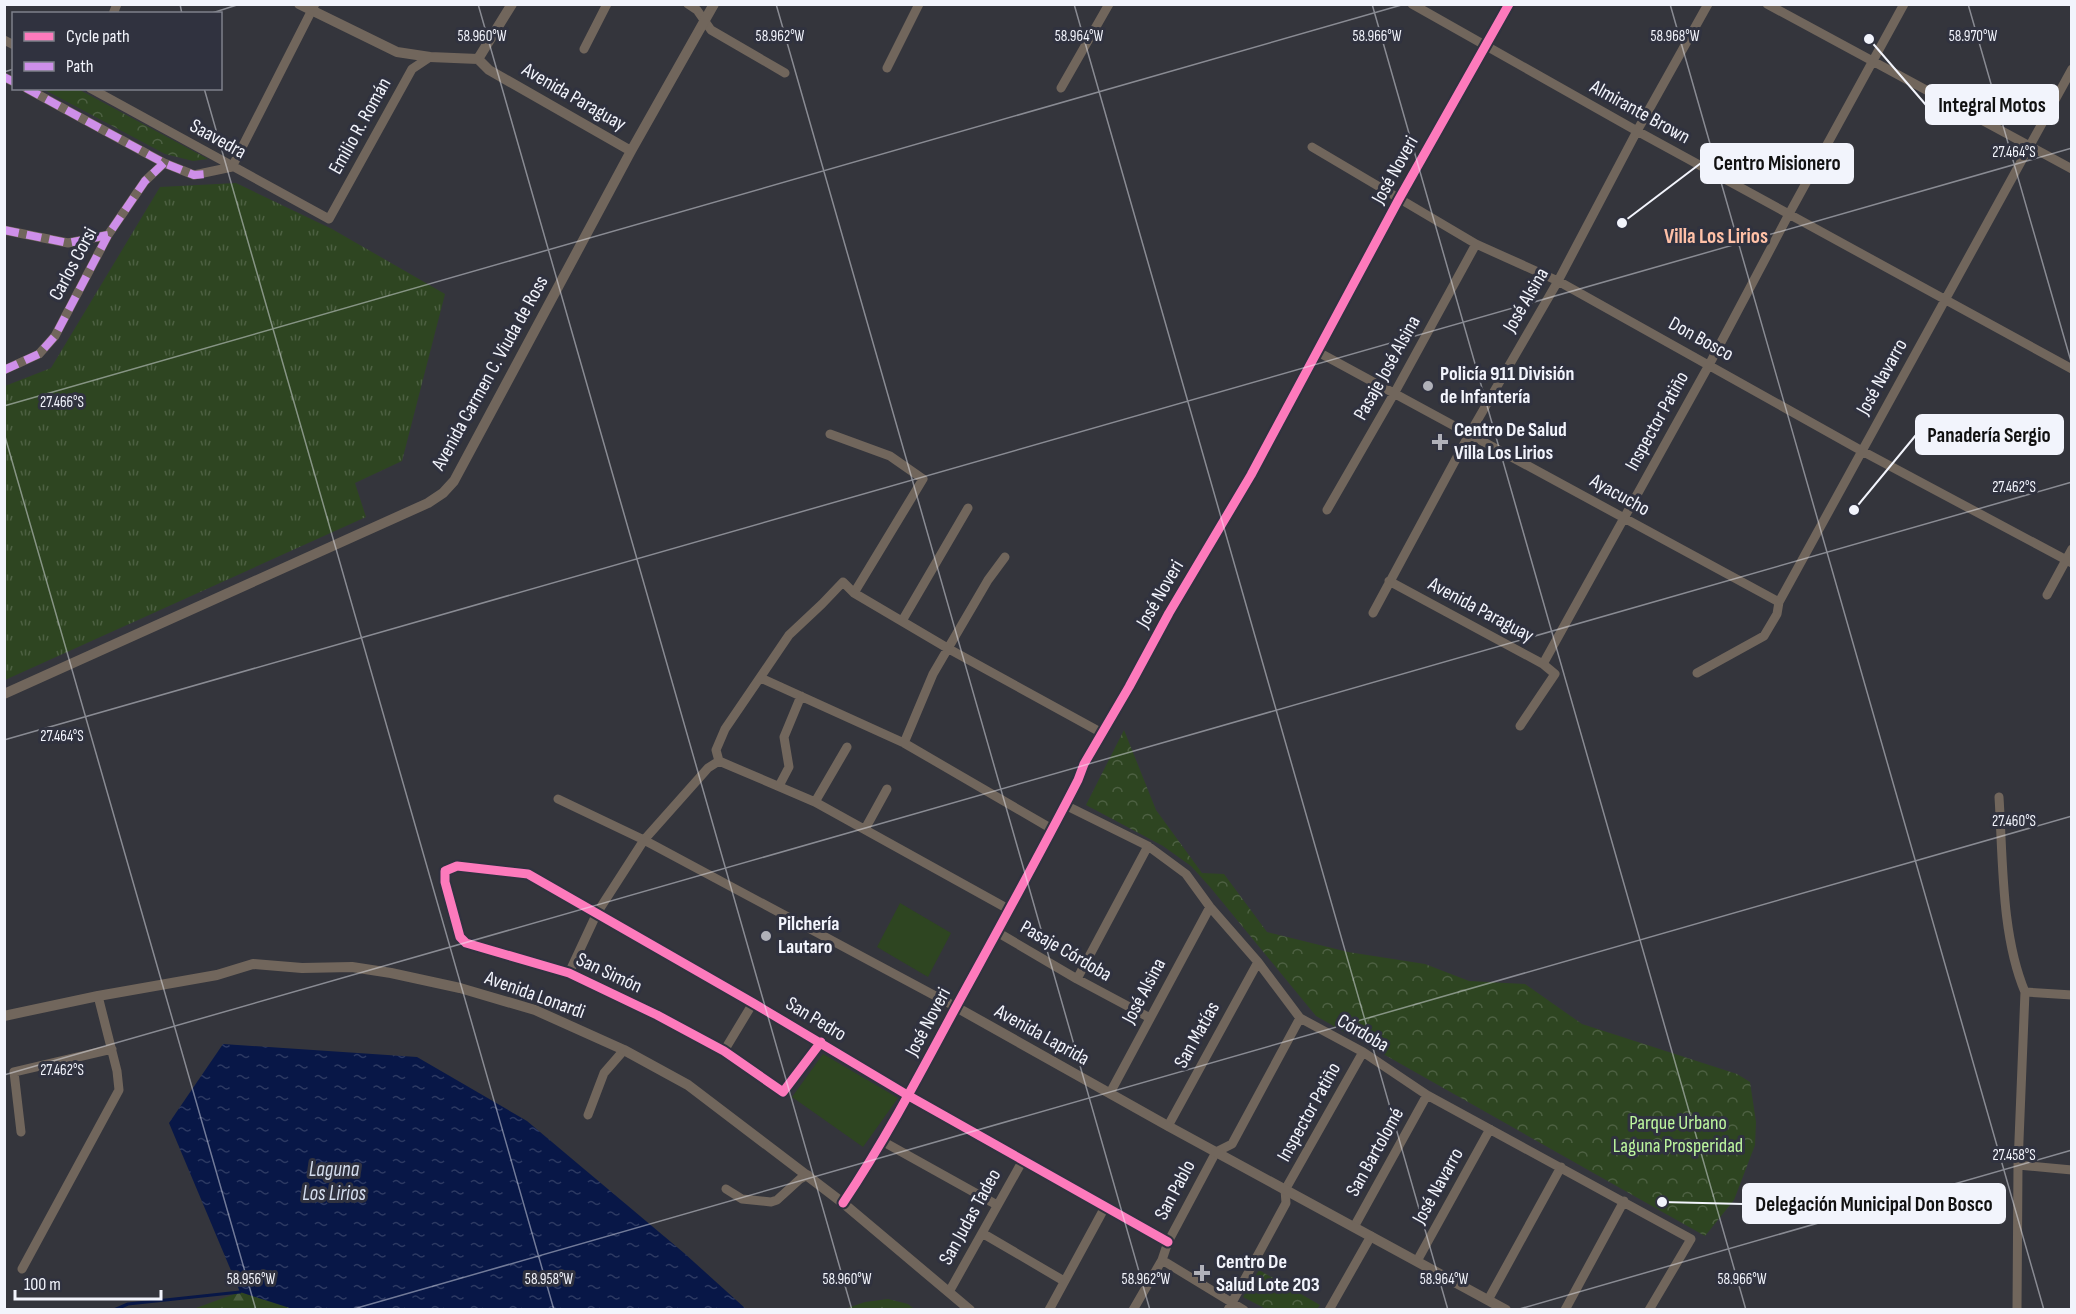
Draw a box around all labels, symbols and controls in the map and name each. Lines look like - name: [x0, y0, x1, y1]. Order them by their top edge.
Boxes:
- legend: [12, 12, 222, 90]
- text: Cycle path: [66, 26, 130, 47]
- text: 58.960°W: [457, 27, 507, 46]
- text: 58.962°W: [756, 27, 805, 46]
- text: 58.964°W: [1055, 27, 1103, 46]
- text: 58.966°W: [1352, 27, 1402, 46]
- text: 58.968°W: [1651, 27, 1700, 46]
- text: 58.970°W: [1949, 27, 1998, 46]
- text: Path: [66, 56, 94, 77]
- street label: Avenida Paraguay: [517, 57, 630, 137]
- street label: Emilio R. Román: [324, 73, 396, 179]
- street label: Almirante Brown: [1585, 74, 1694, 149]
- callout: Integral Motos: [1926, 85, 2058, 124]
- text: Integral Motos: [1938, 93, 2046, 118]
- street label: Saavedra: [186, 114, 250, 164]
- street label: José Noveri: [1366, 132, 1423, 209]
- text: 27.464°S: [1992, 143, 2036, 162]
- callout: Centro Misionero: [1701, 144, 1853, 183]
- text: Centro Misionero: [1713, 151, 1841, 176]
- street label: Carlos Corsi: [44, 223, 102, 305]
- district label: Villa Los Lirios: [1664, 224, 1768, 249]
- street label: José Alsina: [1497, 263, 1554, 337]
- street label: Avenida Carmen C. Viuda de Ross: [426, 272, 554, 475]
- street label: Pasaje José Alsina: [1348, 311, 1426, 425]
- street label: Don Bosco: [1664, 311, 1738, 367]
- street label: José Navarro: [1851, 335, 1913, 420]
- place label: Policía 911 División de Infantería: [1440, 362, 1574, 409]
- street label: Inspector Patiño: [1620, 367, 1694, 475]
- marker: Policía 911 División de Infantería: [1421, 379, 1435, 393]
- text: 27.466°S: [40, 393, 84, 412]
- callout: Panadería Sergio: [1916, 415, 2063, 454]
- place label: Centro De Salud Villa Los Lirios: [1454, 418, 1567, 465]
- text: Panadería Sergio: [1927, 423, 2051, 448]
- marker: Centro De Salud Villa Los Lirios: [1431, 433, 1449, 451]
- street label: Ayacucho: [1585, 468, 1654, 521]
- text: 27.462°S: [1992, 478, 2036, 497]
- street label: José Noveri: [1131, 556, 1189, 633]
- street label: Avenida Paraguay: [1423, 572, 1538, 648]
- text: 27.464°S: [40, 727, 84, 746]
- text: 27.460°S: [1992, 812, 2036, 831]
- place label: Pilchería Lautaro: [778, 912, 839, 959]
- street label: Pasaje Córdoba: [1016, 915, 1116, 987]
- marker: Pilchería Lautaro: [759, 929, 773, 943]
- street label: San Simón: [572, 947, 646, 999]
- street label: José Alsina: [1116, 954, 1171, 1029]
- street label: Avenida Lonardi: [481, 965, 588, 1024]
- street label: José Noveri: [900, 984, 956, 1061]
- street label: San Pedro: [781, 992, 851, 1046]
- street label: San Matías: [1169, 998, 1225, 1072]
- street label: Avenida Laprida: [990, 999, 1093, 1071]
- street label: Córdoba: [1333, 1009, 1393, 1057]
- street label: Inspector Patiño: [1272, 1058, 1346, 1166]
- text: 27.462°S: [40, 1061, 84, 1080]
- street label: San Bartolomé: [1341, 1103, 1409, 1201]
- park label: Parque Urbano Laguna Prosperidad: [1613, 1111, 1743, 1158]
- street label: José Navarro: [1407, 1144, 1469, 1229]
- text: 27.458°S: [1992, 1146, 2036, 1165]
- street label: San Pablo: [1149, 1156, 1201, 1224]
- water label: Laguna Los Lirios: [302, 1157, 366, 1206]
- street label: San Judas Tadeo: [934, 1165, 1006, 1269]
- callout: Delegación Municipal Don Bosco: [1743, 1184, 2005, 1223]
- text: Delegación Municipal Don Bosco: [1755, 1192, 1993, 1217]
- place label: Centro De Salud Lote 203: [1216, 1250, 1320, 1297]
- scale bar: [15, 1263, 160, 1301]
- marker: Centro De Salud Lote 203: [1193, 1264, 1211, 1282]
- text: 58.956°W: [227, 1270, 275, 1289]
- text: 58.958°W: [525, 1270, 573, 1289]
- text: 58.960°W: [822, 1270, 872, 1289]
- text: 58.962°W: [1122, 1270, 1171, 1289]
- text: 58.964°W: [1420, 1270, 1468, 1289]
- text: 58.966°W: [1717, 1270, 1767, 1289]
- text: 100 m: [24, 1274, 61, 1295]

